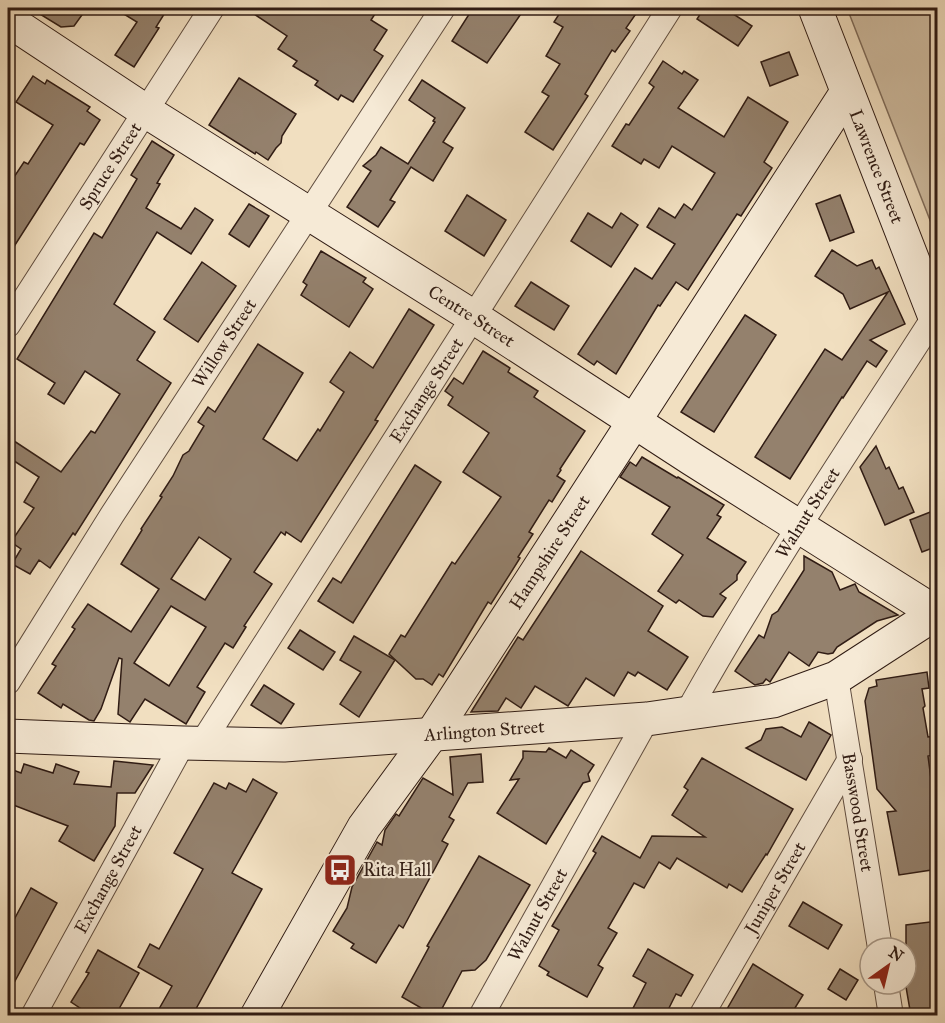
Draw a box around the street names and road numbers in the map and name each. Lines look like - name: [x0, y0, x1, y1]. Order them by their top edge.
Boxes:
- street label: Lawrence Street: [844, 106, 909, 227]
- street label: Spruce Street: [74, 118, 147, 214]
- street label: Centre Street: [424, 280, 520, 352]
- street label: Willow Street: [187, 294, 261, 392]
- street label: Exchange Street: [385, 333, 468, 447]
- street label: Walnut Street: [771, 463, 845, 562]
- street label: Hampshire Street: [505, 490, 595, 613]
- street label: Arlington Street: [422, 715, 546, 746]
- street label: Basswood Street: [837, 751, 879, 874]
- street label: Exchange Street: [70, 821, 147, 937]
- street label: Juniper Street: [739, 837, 811, 940]
- street label: Walnut Street: [503, 864, 573, 965]

